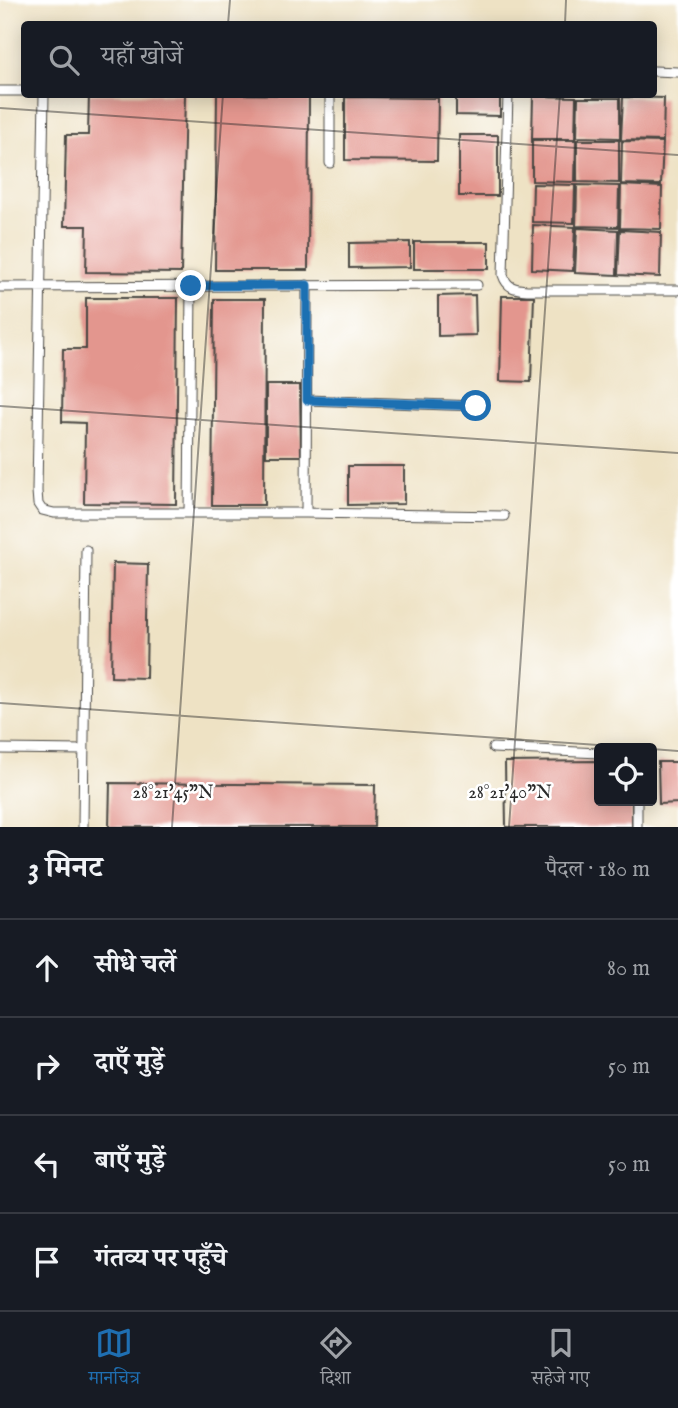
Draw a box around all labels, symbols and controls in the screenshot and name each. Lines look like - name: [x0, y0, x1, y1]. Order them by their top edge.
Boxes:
- search box: [21, 21, 657, 98]
- text: यहाँ खोजें: [101, 40, 183, 73]
- icon: search: [45, 41, 83, 79]
- route end: [175, 270, 206, 301]
- route start: [460, 390, 491, 421]
- map controls: [594, 743, 657, 806]
- button: locate: [594, 743, 657, 806]
- text: 28°21'45"N: [132, 782, 214, 805]
- text: 28°21'40"N: [468, 782, 552, 805]
- text: 3 मिनट: [28, 850, 103, 888]
- text: पैदल · 180 m: [546, 855, 650, 884]
- text: सीधे चलें: [95, 948, 176, 981]
- icon: ahead: [28, 949, 66, 987]
- text: 80 m: [607, 954, 650, 983]
- text: दाएँ मुड़ें: [95, 1046, 164, 1079]
- icon: right: [28, 1047, 66, 1085]
- text: 50 m: [608, 1052, 650, 1081]
- text: बाएँ मुड़ें: [95, 1144, 165, 1177]
- icon: left: [28, 1145, 66, 1183]
- text: 50 m: [608, 1150, 650, 1179]
- text: गंतव्य पर पहुँचे: [95, 1242, 227, 1275]
- icon: arrive: [28, 1243, 66, 1281]
- tab: मानचित्र: [88, 1324, 140, 1396]
- tab: दिशा: [317, 1324, 355, 1396]
- tab: सहेजे गए: [531, 1324, 590, 1396]

